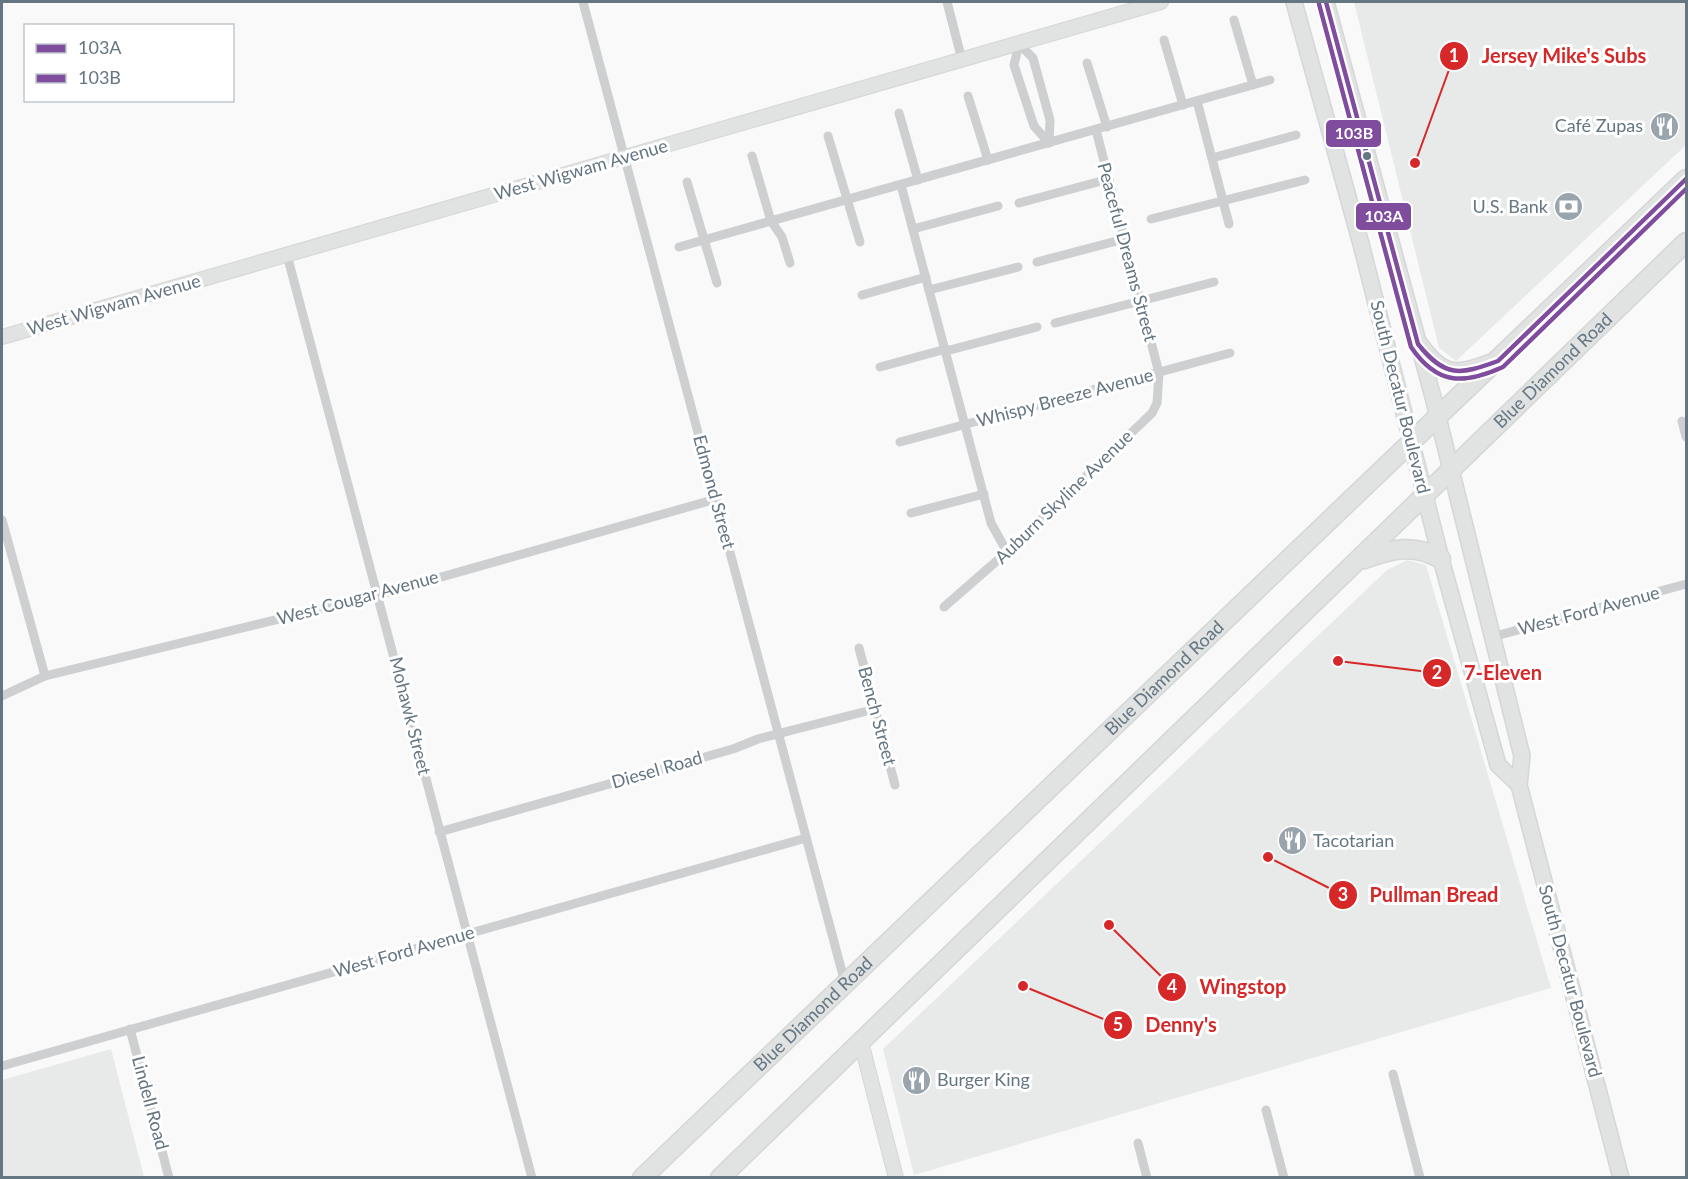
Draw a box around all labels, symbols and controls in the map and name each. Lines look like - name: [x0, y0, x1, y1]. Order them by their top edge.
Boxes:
- legend: [24, 24, 234, 102]
- text: 103A: [78, 36, 122, 58]
- callout: Jersey Mike's Subs: [1439, 37, 1658, 75]
- text: Jersey Mike's Subs: [1482, 43, 1647, 67]
- text: 1: [1449, 44, 1459, 66]
- text: 103B: [78, 66, 121, 88]
- restaurant icon: Café Zupas: [1648, 110, 1680, 142]
- place label: Café Zupas: [1555, 114, 1643, 136]
- line badge: 103B: [1325, 119, 1382, 148]
- text: 103B: [1335, 123, 1373, 142]
- street label: West Wigwam Avenue: [491, 134, 670, 204]
- unlabelled marker: [1361, 150, 1373, 162]
- street label: Peaceful Dreams Street: [1093, 160, 1163, 344]
- bank icon: U.S. Bank: [1553, 191, 1585, 223]
- place label: U.S. Bank: [1473, 195, 1549, 217]
- line badge: 103A: [1355, 202, 1412, 231]
- text: 103A: [1365, 206, 1404, 225]
- street label: West Wigwam Avenue: [24, 269, 203, 339]
- street label: South Decatur Boulevard: [1366, 298, 1436, 496]
- street label: Blue Diamond Road: [1489, 308, 1616, 432]
- street label: Whispy Breeze Avenue: [974, 363, 1155, 431]
- street label: Auburn Skyline Avenue: [990, 425, 1137, 568]
- street label: Edmond Street: [689, 432, 741, 552]
- street label: West Cougar Avenue: [275, 565, 441, 629]
- street label: West Ford Avenue: [1516, 581, 1662, 639]
- street label: Blue Diamond Road: [1100, 615, 1228, 739]
- street label: Mohawk Street: [386, 654, 436, 778]
- callout: 7-Eleven: [1422, 654, 1555, 692]
- text: 7-Eleven: [1464, 660, 1542, 684]
- text: 2: [1432, 661, 1442, 683]
- street label: Bench Street: [854, 664, 902, 768]
- street label: Diesel Road: [609, 746, 705, 792]
- restaurant icon: Tacotarian: [1276, 825, 1308, 857]
- place label: Tacotarian: [1313, 829, 1394, 851]
- callout: Pullman Bread: [1328, 876, 1511, 914]
- text: Pullman Bread: [1370, 882, 1498, 906]
- street label: South Decatur Boulevard: [1535, 882, 1607, 1079]
- text: 3: [1338, 883, 1348, 905]
- street label: West Ford Avenue: [331, 920, 477, 982]
- street label: Blue Diamond Road: [748, 951, 877, 1075]
- callout: Wingstop: [1157, 968, 1298, 1006]
- text: Wingstop: [1200, 974, 1286, 998]
- text: 4: [1167, 975, 1177, 997]
- callout: Denny's: [1103, 1006, 1228, 1044]
- text: Denny's: [1145, 1012, 1217, 1036]
- text: 5: [1113, 1013, 1123, 1035]
- street label: Lindell Road: [128, 1053, 174, 1152]
- restaurant icon: Burger King: [900, 1064, 932, 1096]
- place label: Burger King: [937, 1068, 1030, 1090]

